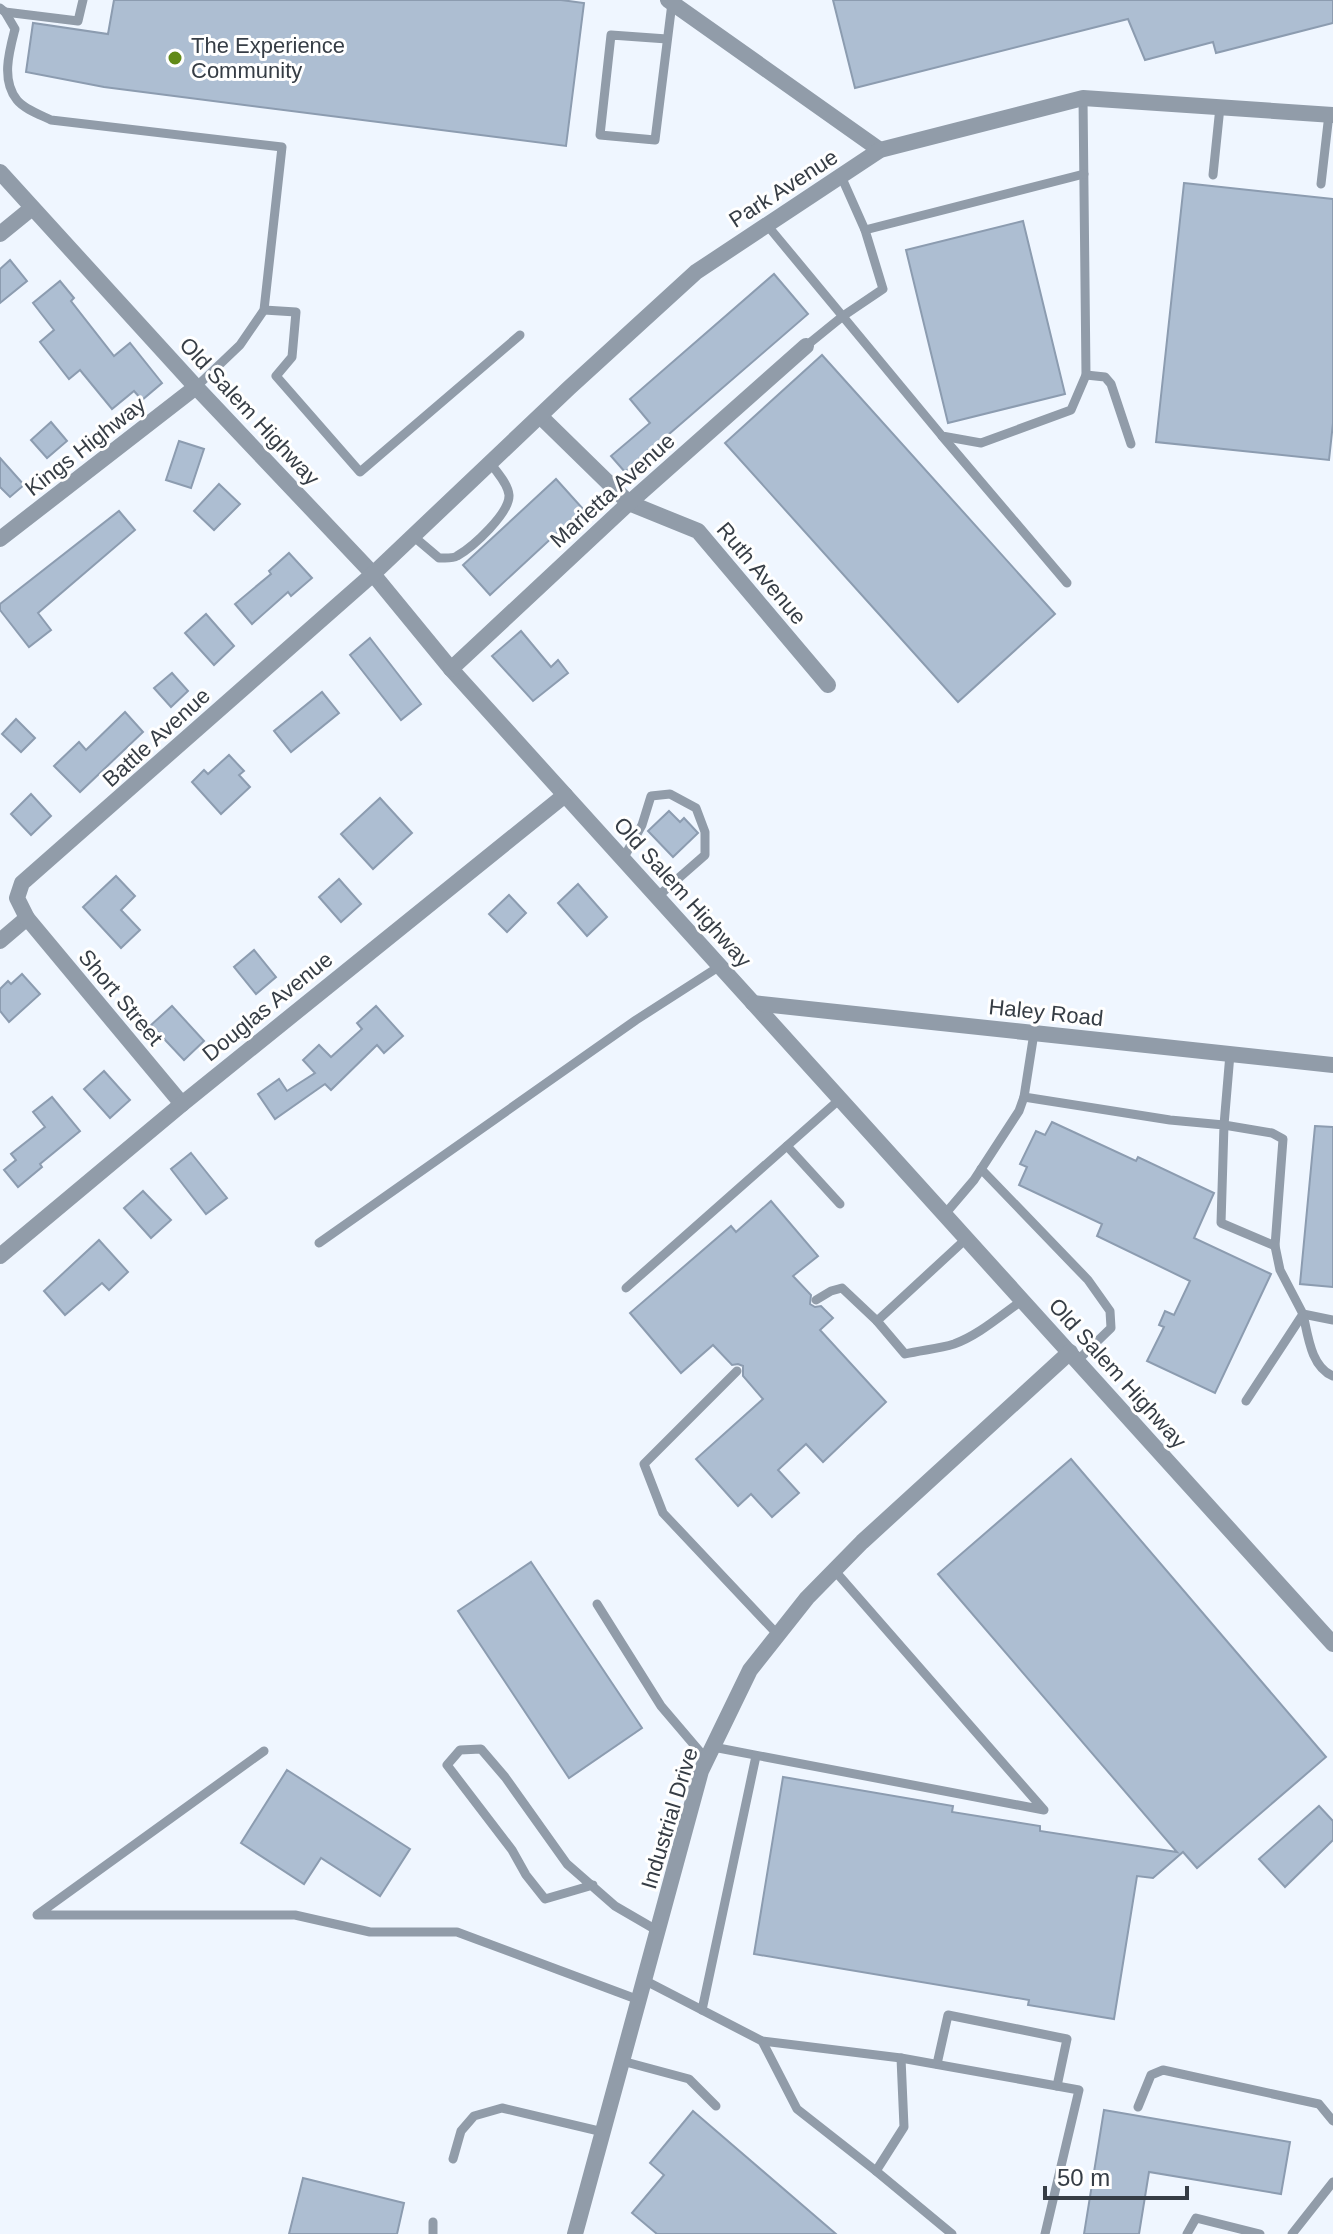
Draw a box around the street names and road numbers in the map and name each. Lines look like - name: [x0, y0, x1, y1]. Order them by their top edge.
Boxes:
- street label: Park Avenue: [724, 144, 842, 233]
- street label: Old Salem Highway: [175, 332, 325, 491]
- street label: Kings Highway: [20, 392, 150, 501]
- street label: Marietta Avenue: [545, 428, 680, 553]
- street label: Ruth Avenue: [712, 517, 812, 629]
- street label: Battle Avenue: [98, 683, 215, 792]
- street label: Old Salem Highway: [609, 812, 757, 972]
- street label: Short Street: [73, 944, 168, 1050]
- street label: Douglas Avenue: [197, 946, 337, 1066]
- street label: Haley Road: [987, 994, 1104, 1031]
- street label: Old Salem Highway: [1044, 1293, 1192, 1453]
- street label: Industrial Drive: [636, 1744, 703, 1892]

